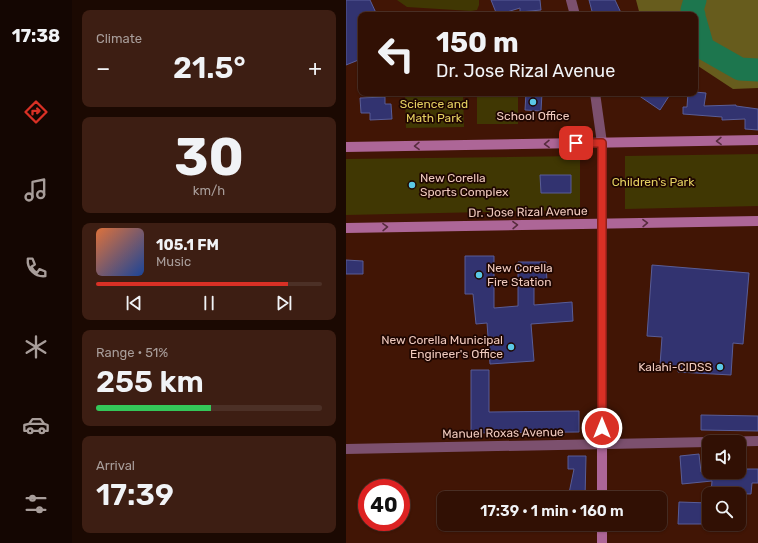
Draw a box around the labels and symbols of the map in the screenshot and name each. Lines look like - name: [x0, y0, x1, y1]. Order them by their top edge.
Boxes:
- park label: Science and Math Park: [400, 97, 468, 125]
- marker: School Office: [528, 97, 538, 107]
- place label: School Office: [497, 109, 570, 123]
- pin: [559, 126, 593, 160]
- one-way arrow: [716, 137, 722, 145]
- one-way arrow: [544, 139, 550, 148]
- one-way arrow: [414, 141, 420, 150]
- place label: New Corella Sports Complex: [420, 171, 509, 199]
- park label: Children's Park: [612, 175, 695, 189]
- marker: New Corella Sports Complex: [407, 180, 417, 190]
- street label: Dr. Jose Rizal Avenue: [468, 204, 588, 220]
- one-way arrow: [642, 218, 648, 227]
- one-way arrow: [512, 221, 518, 229]
- one-way arrow: [382, 223, 388, 231]
- place label: New Corella Fire Station: [487, 261, 553, 289]
- marker: New Corella Fire Station: [474, 270, 484, 280]
- place label: New Corella Municipal Engineer's Office: [381, 333, 503, 361]
- marker: New Corella Municipal Engineer's Office: [506, 342, 516, 352]
- place label: Kalahi-CIDSS: [638, 360, 712, 374]
- marker: Kalahi-CIDSS: [715, 362, 725, 372]
- position arrow: [581, 407, 623, 449]
- street label: Manuel Roxas Avenue: [442, 425, 564, 441]
- speed limit sign: 40: [358, 479, 410, 531]

